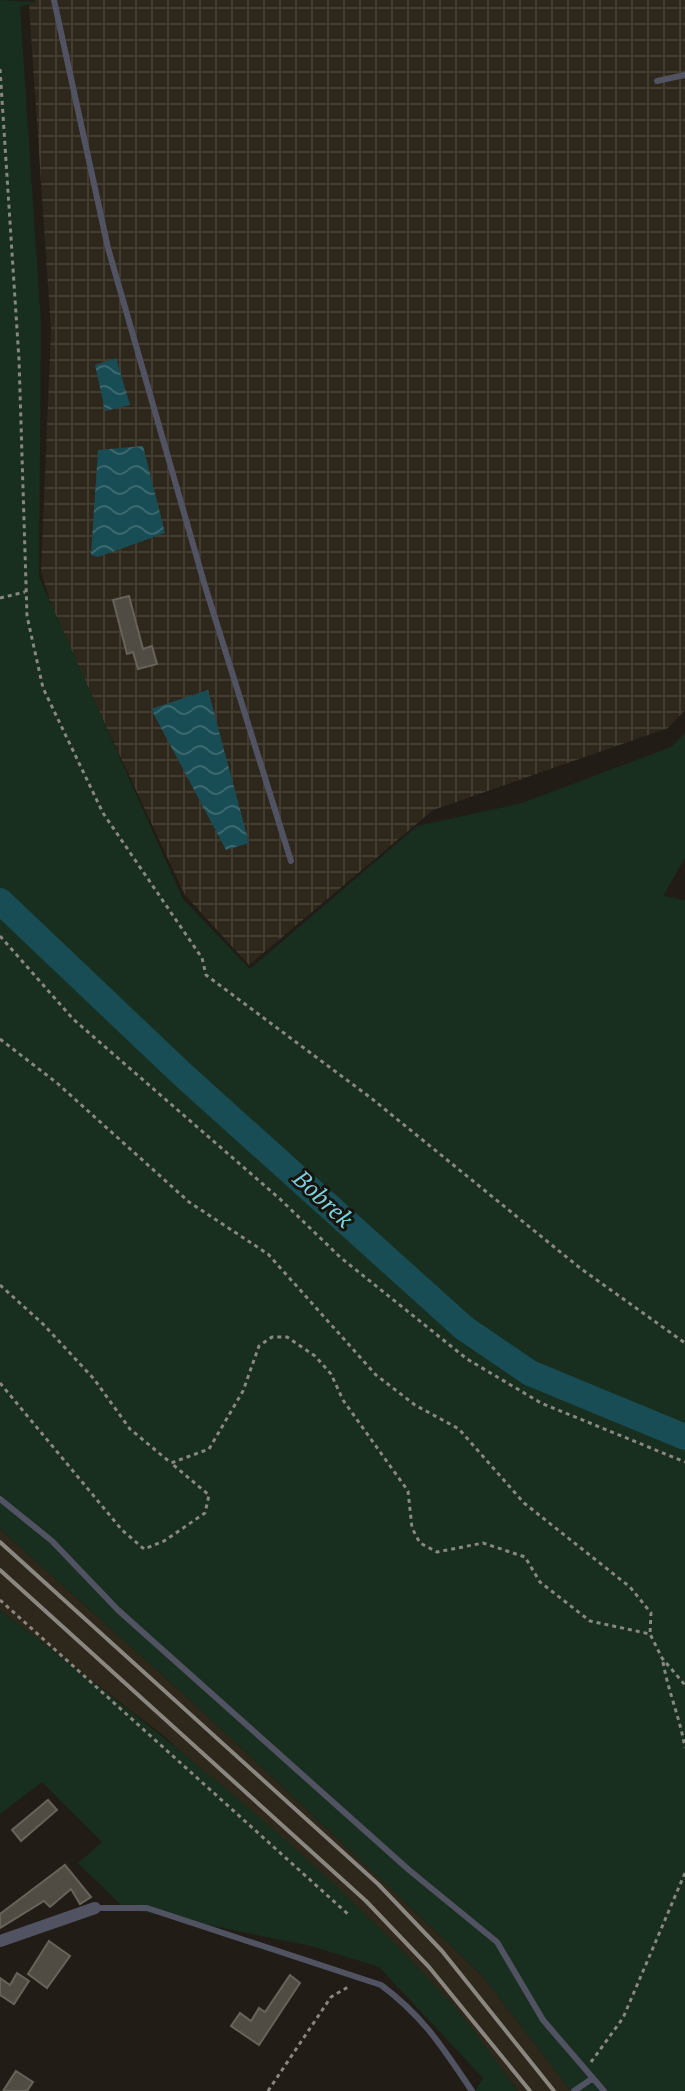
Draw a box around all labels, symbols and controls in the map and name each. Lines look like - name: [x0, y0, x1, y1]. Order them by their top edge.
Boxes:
- water label: Bobrek: [286, 1162, 361, 1235]

